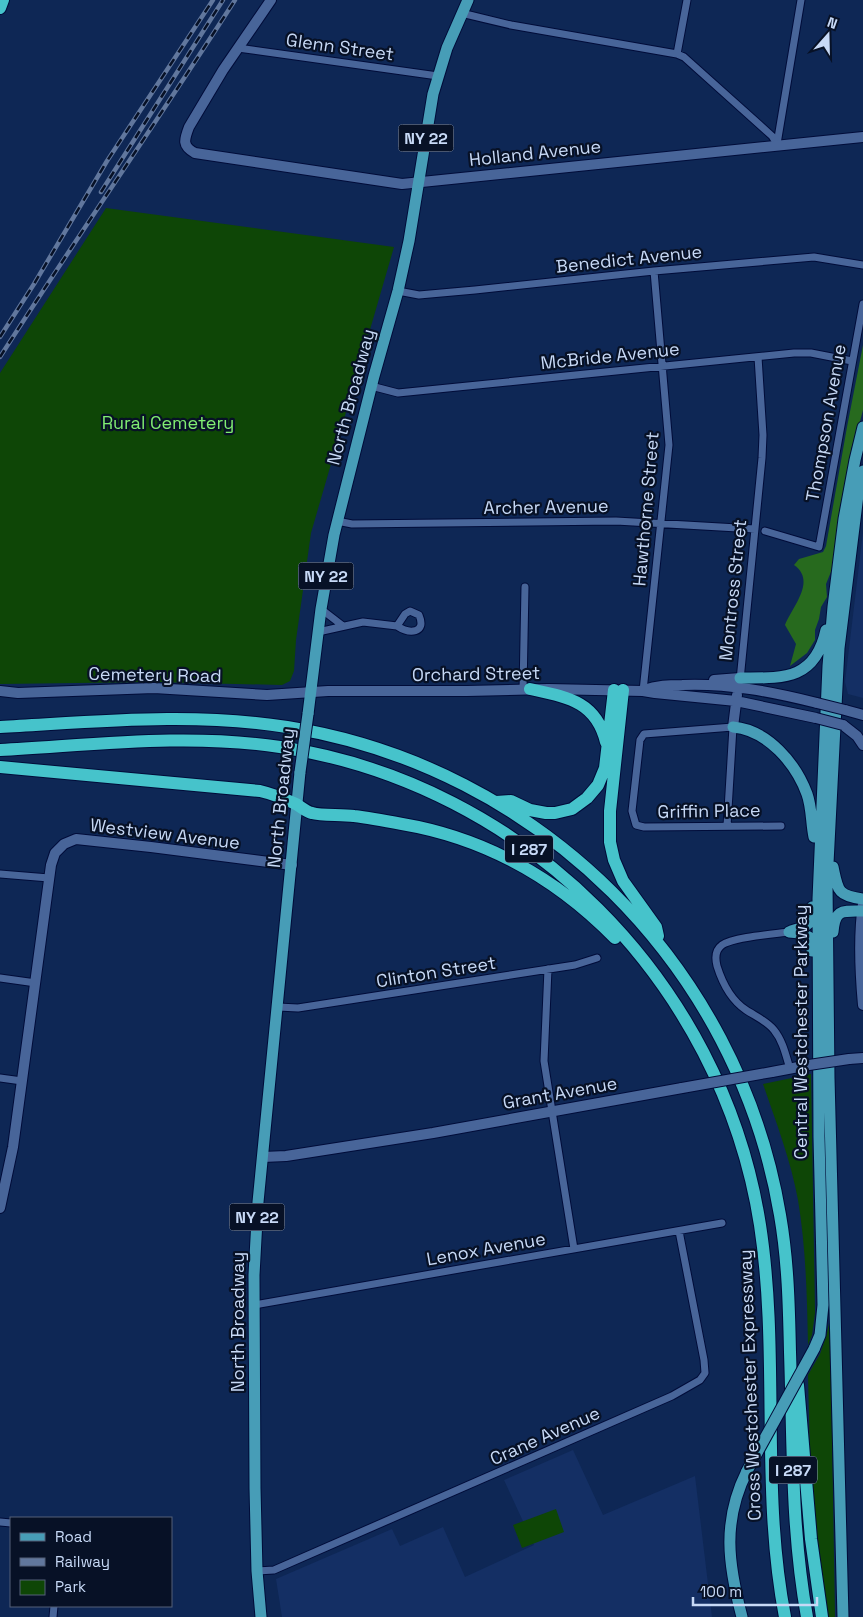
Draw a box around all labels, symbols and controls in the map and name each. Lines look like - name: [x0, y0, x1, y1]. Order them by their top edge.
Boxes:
- north arrow: [803, 10, 853, 60]
- text: N: [825, 13, 840, 33]
- street label: Glenn Street: [285, 28, 395, 65]
- road number: NY 22: [398, 125, 454, 152]
- street label: Holland Avenue: [468, 134, 602, 171]
- street label: Benedict Avenue: [555, 239, 703, 278]
- street label: North Broadway: [321, 326, 380, 468]
- street label: McBride Avenue: [539, 337, 681, 374]
- street label: Thompson Avenue: [800, 342, 851, 503]
- park label: Rural Cemetery: [102, 411, 234, 434]
- street label: Hawthorne Street: [627, 431, 664, 587]
- street label: Archer Avenue: [483, 494, 609, 519]
- street label: Montross Street: [714, 518, 751, 662]
- road number: NY 22: [298, 562, 354, 590]
- street label: Orchard Street: [412, 661, 540, 686]
- street label: Cemetery Road: [88, 662, 222, 687]
- street label: North Broadway: [262, 727, 299, 869]
- street label: Griffin Place: [657, 798, 761, 823]
- street label: Westview Avenue: [89, 813, 241, 854]
- road number: I 287: [505, 836, 553, 862]
- street label: Central Westchester Parkway: [789, 905, 812, 1160]
- street label: Clinton Street: [374, 951, 497, 992]
- street label: Grant Avenue: [501, 1071, 619, 1114]
- road number: NY 22: [230, 1204, 284, 1230]
- street label: Lenox Avenue: [425, 1227, 547, 1270]
- street label: Cross Westchester Expressway: [733, 1249, 766, 1521]
- street label: North Broadway: [226, 1252, 249, 1392]
- street label: Crane Avenue: [486, 1401, 603, 1470]
- road number: I 287: [769, 1456, 817, 1484]
- legend: [10, 1517, 172, 1607]
- text: Road: [55, 1527, 92, 1546]
- text: Railway: [55, 1552, 110, 1571]
- scale bar: [693, 1574, 817, 1606]
- text: Park: [55, 1577, 86, 1596]
- text: 100 m: [700, 1582, 742, 1601]

